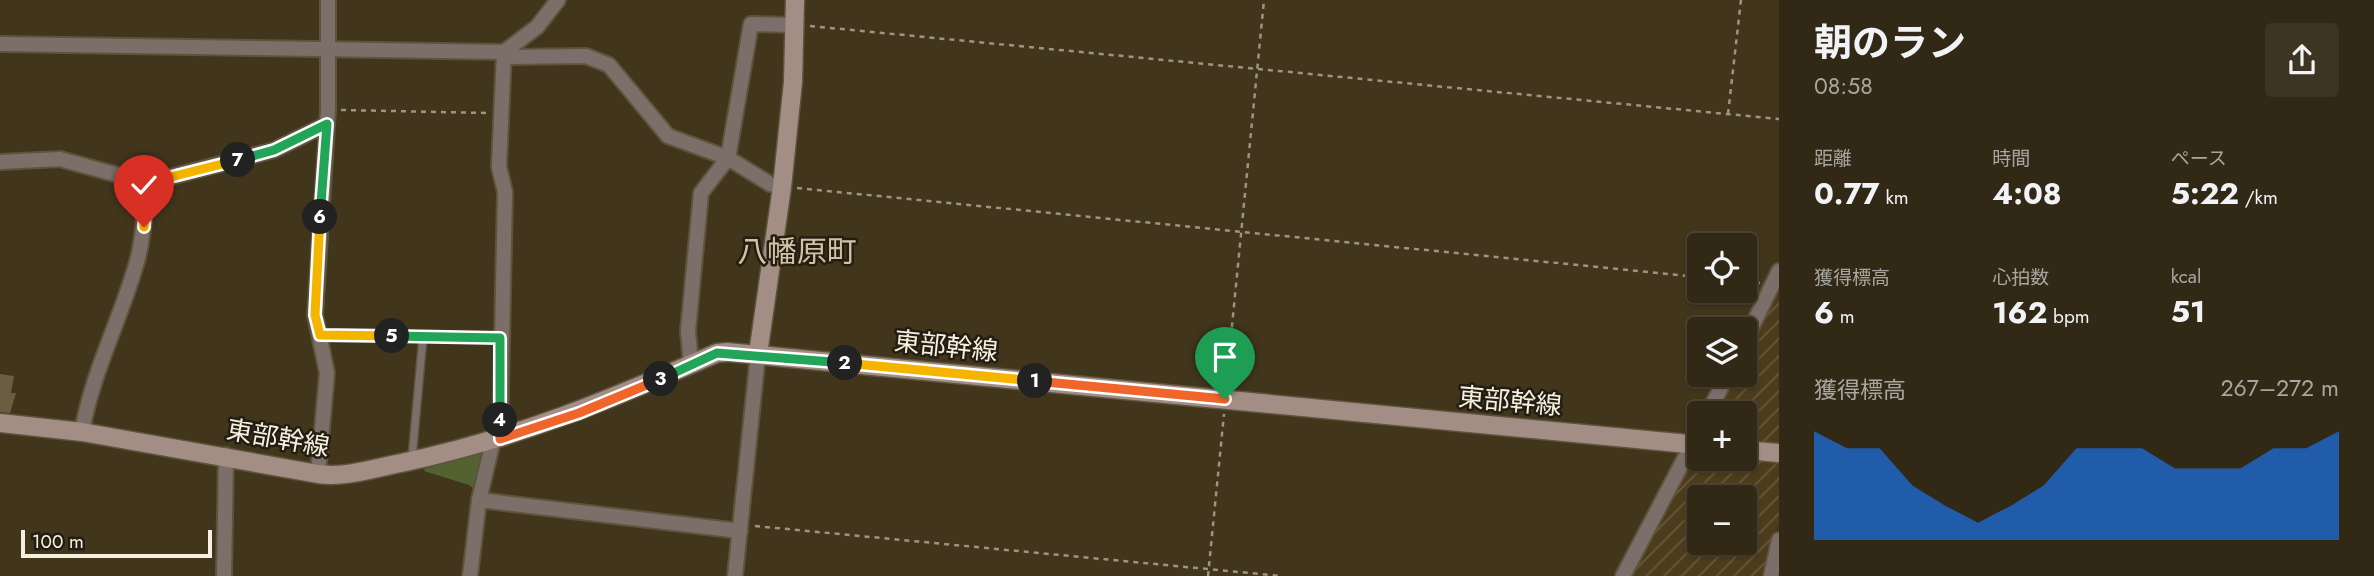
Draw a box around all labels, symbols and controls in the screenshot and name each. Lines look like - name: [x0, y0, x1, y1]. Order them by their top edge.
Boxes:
- text: 朝のラン: [1814, 15, 1966, 70]
- button: share: [2265, 23, 2339, 97]
- text: 08:58: [1814, 69, 1873, 103]
- pin: 7: [220, 142, 256, 178]
- text: 距離: [1814, 145, 1852, 172]
- text: 時間: [1992, 145, 2030, 172]
- text: ペース: [2171, 145, 2227, 172]
- text: 7: [232, 146, 243, 173]
- pin: [114, 155, 174, 227]
- icon: check: [125, 166, 163, 204]
- text: 0.77: [1814, 172, 1880, 215]
- text: 4:08: [1992, 172, 2062, 215]
- text: 5:22: [2171, 172, 2239, 215]
- text: km: [1880, 184, 1909, 211]
- text: /km: [2239, 184, 2278, 211]
- pin: 6: [302, 200, 338, 234]
- text: 6: [313, 203, 326, 230]
- district label: 八幡原町: [737, 230, 857, 273]
- map controls: [1687, 233, 1757, 555]
- button: locate: [1687, 233, 1757, 303]
- text: kcal: [2171, 263, 2201, 290]
- text: 獲得標高: [1814, 264, 1890, 291]
- text: 心拍数: [1992, 264, 2049, 291]
- text: 51: [2171, 290, 2205, 333]
- text: 6: [1814, 291, 1834, 334]
- text: 162: [1992, 291, 2047, 334]
- text: m: [1834, 303, 1855, 330]
- text: bpm: [2047, 303, 2090, 330]
- button: layers: [1687, 317, 1757, 387]
- pin: 5: [374, 318, 410, 354]
- text: 5: [385, 322, 398, 349]
- street label: 東部幹線: [892, 322, 1000, 370]
- pin: [1195, 327, 1255, 399]
- icon: arrive: [1206, 338, 1244, 376]
- pin: 2: [828, 346, 862, 380]
- text: 2: [838, 349, 851, 376]
- pin: 3: [644, 362, 678, 396]
- pin: 1: [1018, 364, 1052, 398]
- text: 3: [655, 365, 666, 392]
- text: 1: [1030, 367, 1039, 394]
- text: 267–272 m: [2220, 371, 2339, 405]
- text: 獲得標高: [1814, 373, 1906, 407]
- street label: 東部幹線: [1457, 378, 1563, 424]
- button: +: [1687, 401, 1757, 471]
- pin: 4: [482, 402, 518, 438]
- text: 4: [493, 406, 506, 433]
- street label: 東部幹線: [223, 410, 333, 466]
- button: −: [1687, 485, 1757, 555]
- scale bar: [21, 527, 212, 559]
- text: 100 m: [32, 528, 84, 555]

